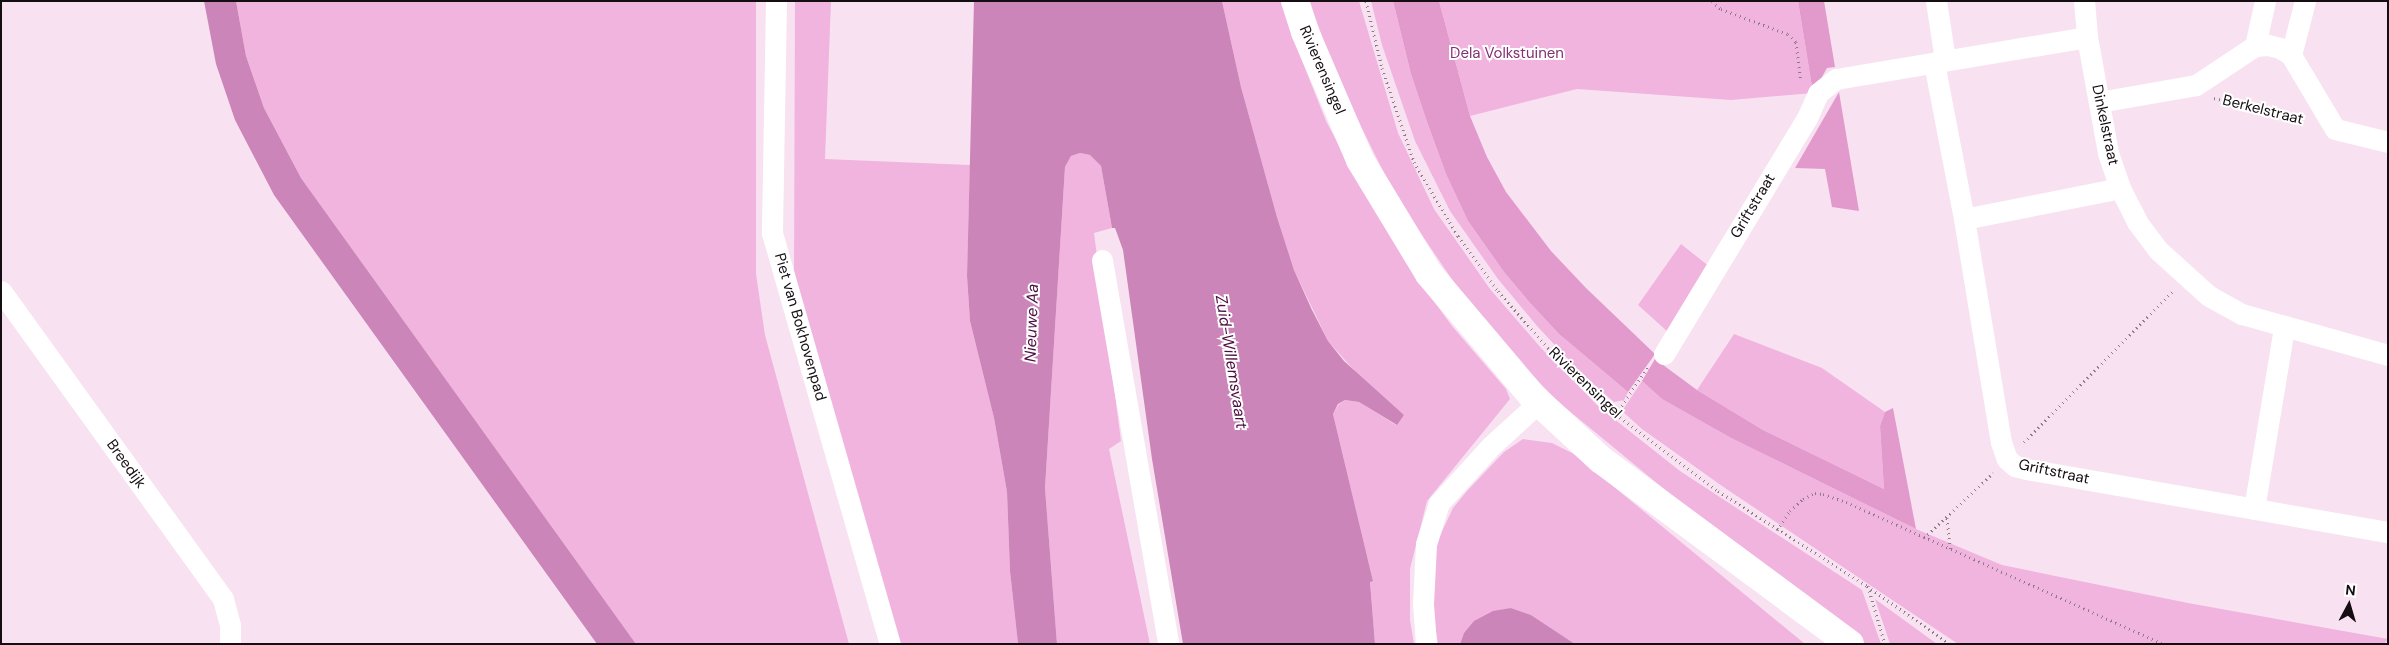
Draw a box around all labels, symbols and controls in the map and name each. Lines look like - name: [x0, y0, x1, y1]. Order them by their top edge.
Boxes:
- street label: Rivierensingel: [1295, 23, 1349, 117]
- park label: Dela Volkstuinen: [1450, 45, 1564, 63]
- street label: Dinkelstraat: [2088, 83, 2122, 167]
- street label: Berkelstraat: [2221, 91, 2305, 129]
- street label: Griftstraat: [1727, 170, 1779, 242]
- street label: Piet van Bokhovenpad: [770, 251, 830, 403]
- water label: Nieuwe Aa: [1021, 283, 1043, 363]
- water label: Zuid-Willemsvaart: [1211, 294, 1251, 430]
- street label: Rivierensingel: [1545, 344, 1625, 422]
- street label: Breedijk: [102, 436, 150, 492]
- street label: Griftstraat: [2017, 456, 2091, 488]
- north arrow: [2324, 580, 2374, 630]
- text: N: [2345, 581, 2357, 600]

